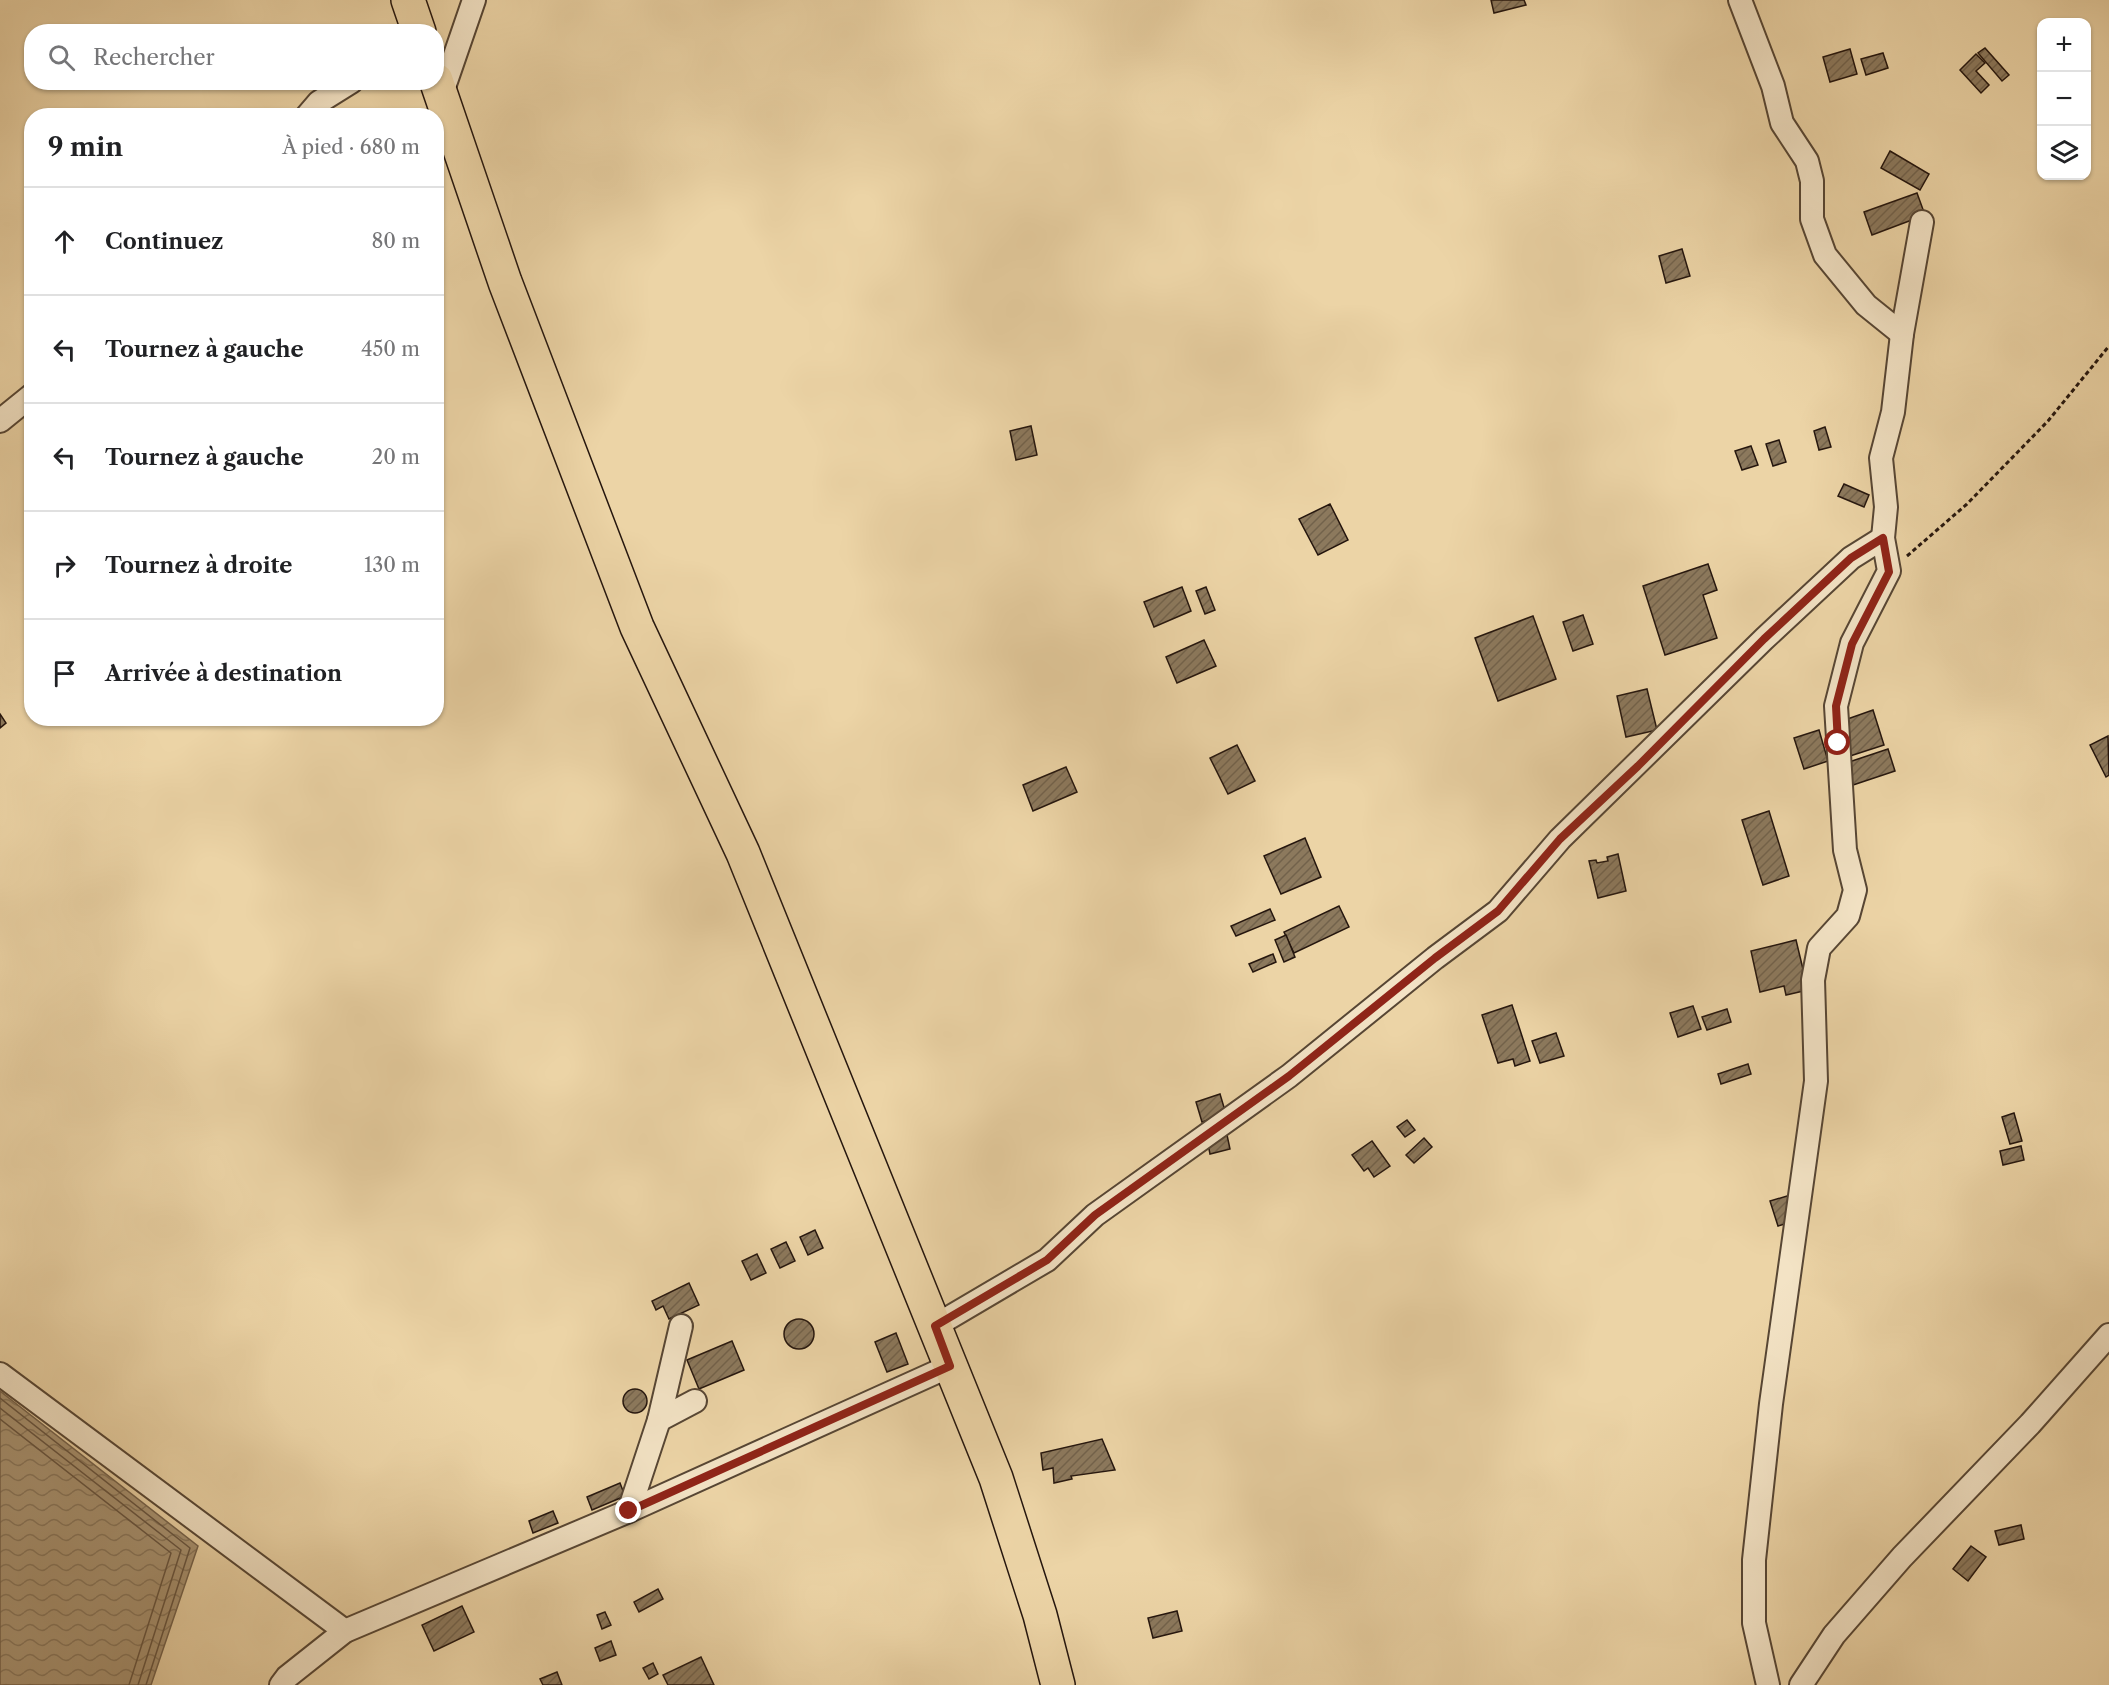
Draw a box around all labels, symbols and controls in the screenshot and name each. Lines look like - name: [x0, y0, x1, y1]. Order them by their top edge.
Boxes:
- map controls: [2037, 18, 2091, 180]
- button: +: [2037, 18, 2091, 72]
- search box: [24, 24, 444, 90]
- icon: search: [45, 41, 78, 74]
- text: Rechercher: [93, 44, 215, 71]
- button: −: [2037, 72, 2091, 126]
- button: layers: [2037, 126, 2091, 180]
- text: 9 min: [48, 131, 123, 163]
- text: À pied · 680 m: [282, 135, 420, 159]
- icon: ahead: [48, 225, 81, 258]
- text: Continuez: [105, 228, 224, 255]
- text: 80 m: [372, 229, 420, 253]
- icon: left: [48, 333, 81, 366]
- text: Tournez à gauche: [105, 336, 304, 363]
- text: 450 m: [361, 337, 420, 361]
- icon: left: [48, 441, 81, 474]
- text: Tournez à gauche: [105, 444, 304, 471]
- text: 20 m: [372, 445, 420, 469]
- icon: right: [48, 549, 81, 582]
- text: Tournez à droite: [105, 552, 292, 579]
- text: 130 m: [364, 553, 420, 577]
- icon: arrive: [48, 657, 81, 690]
- text: Arrivée à destination: [105, 660, 342, 687]
- route start: [1824, 729, 1850, 755]
- route end: [615, 1497, 641, 1523]

